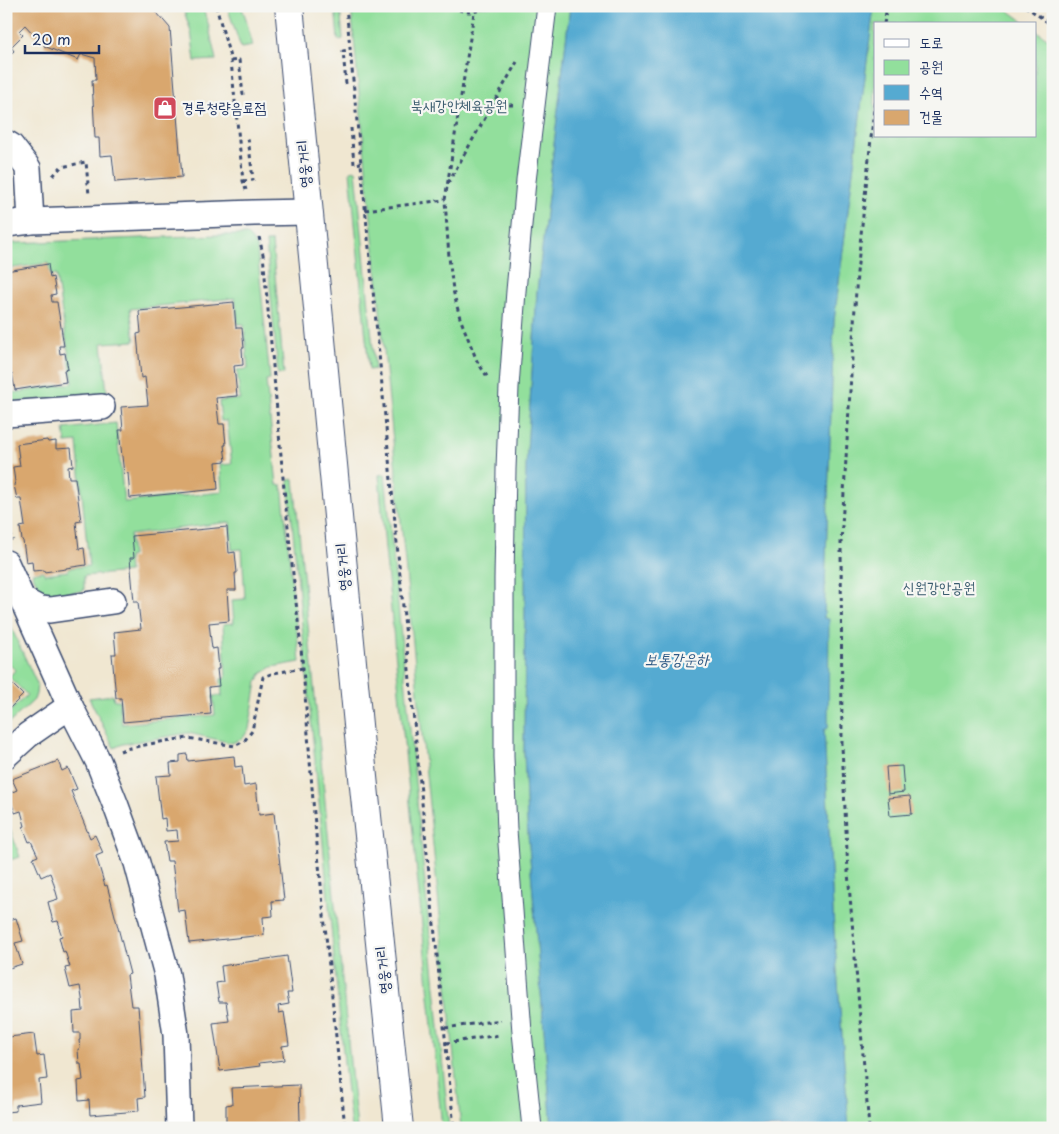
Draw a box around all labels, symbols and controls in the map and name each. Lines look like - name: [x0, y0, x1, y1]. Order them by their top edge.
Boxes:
- scale bar: [25, 22, 99, 54]
- legend: [874, 22, 1036, 138]
- text: 20 m: [32, 27, 71, 50]
- text: 도로: [919, 30, 943, 53]
- text: 공원: [919, 54, 943, 77]
- text: 수역: [919, 80, 943, 103]
- park label: 북새강안체육공원: [411, 93, 507, 116]
- shop icon: 경루청량음료점: [152, 95, 178, 121]
- place label: 경루청량음료점: [182, 95, 267, 118]
- text: 건물: [919, 104, 943, 127]
- street label: 영웅거리: [289, 139, 316, 189]
- street label: 영웅거리: [328, 542, 355, 592]
- park label: 신원강안공원: [903, 575, 975, 598]
- water label: 보통강운하: [645, 646, 710, 670]
- street label: 영웅거리: [368, 945, 395, 995]

